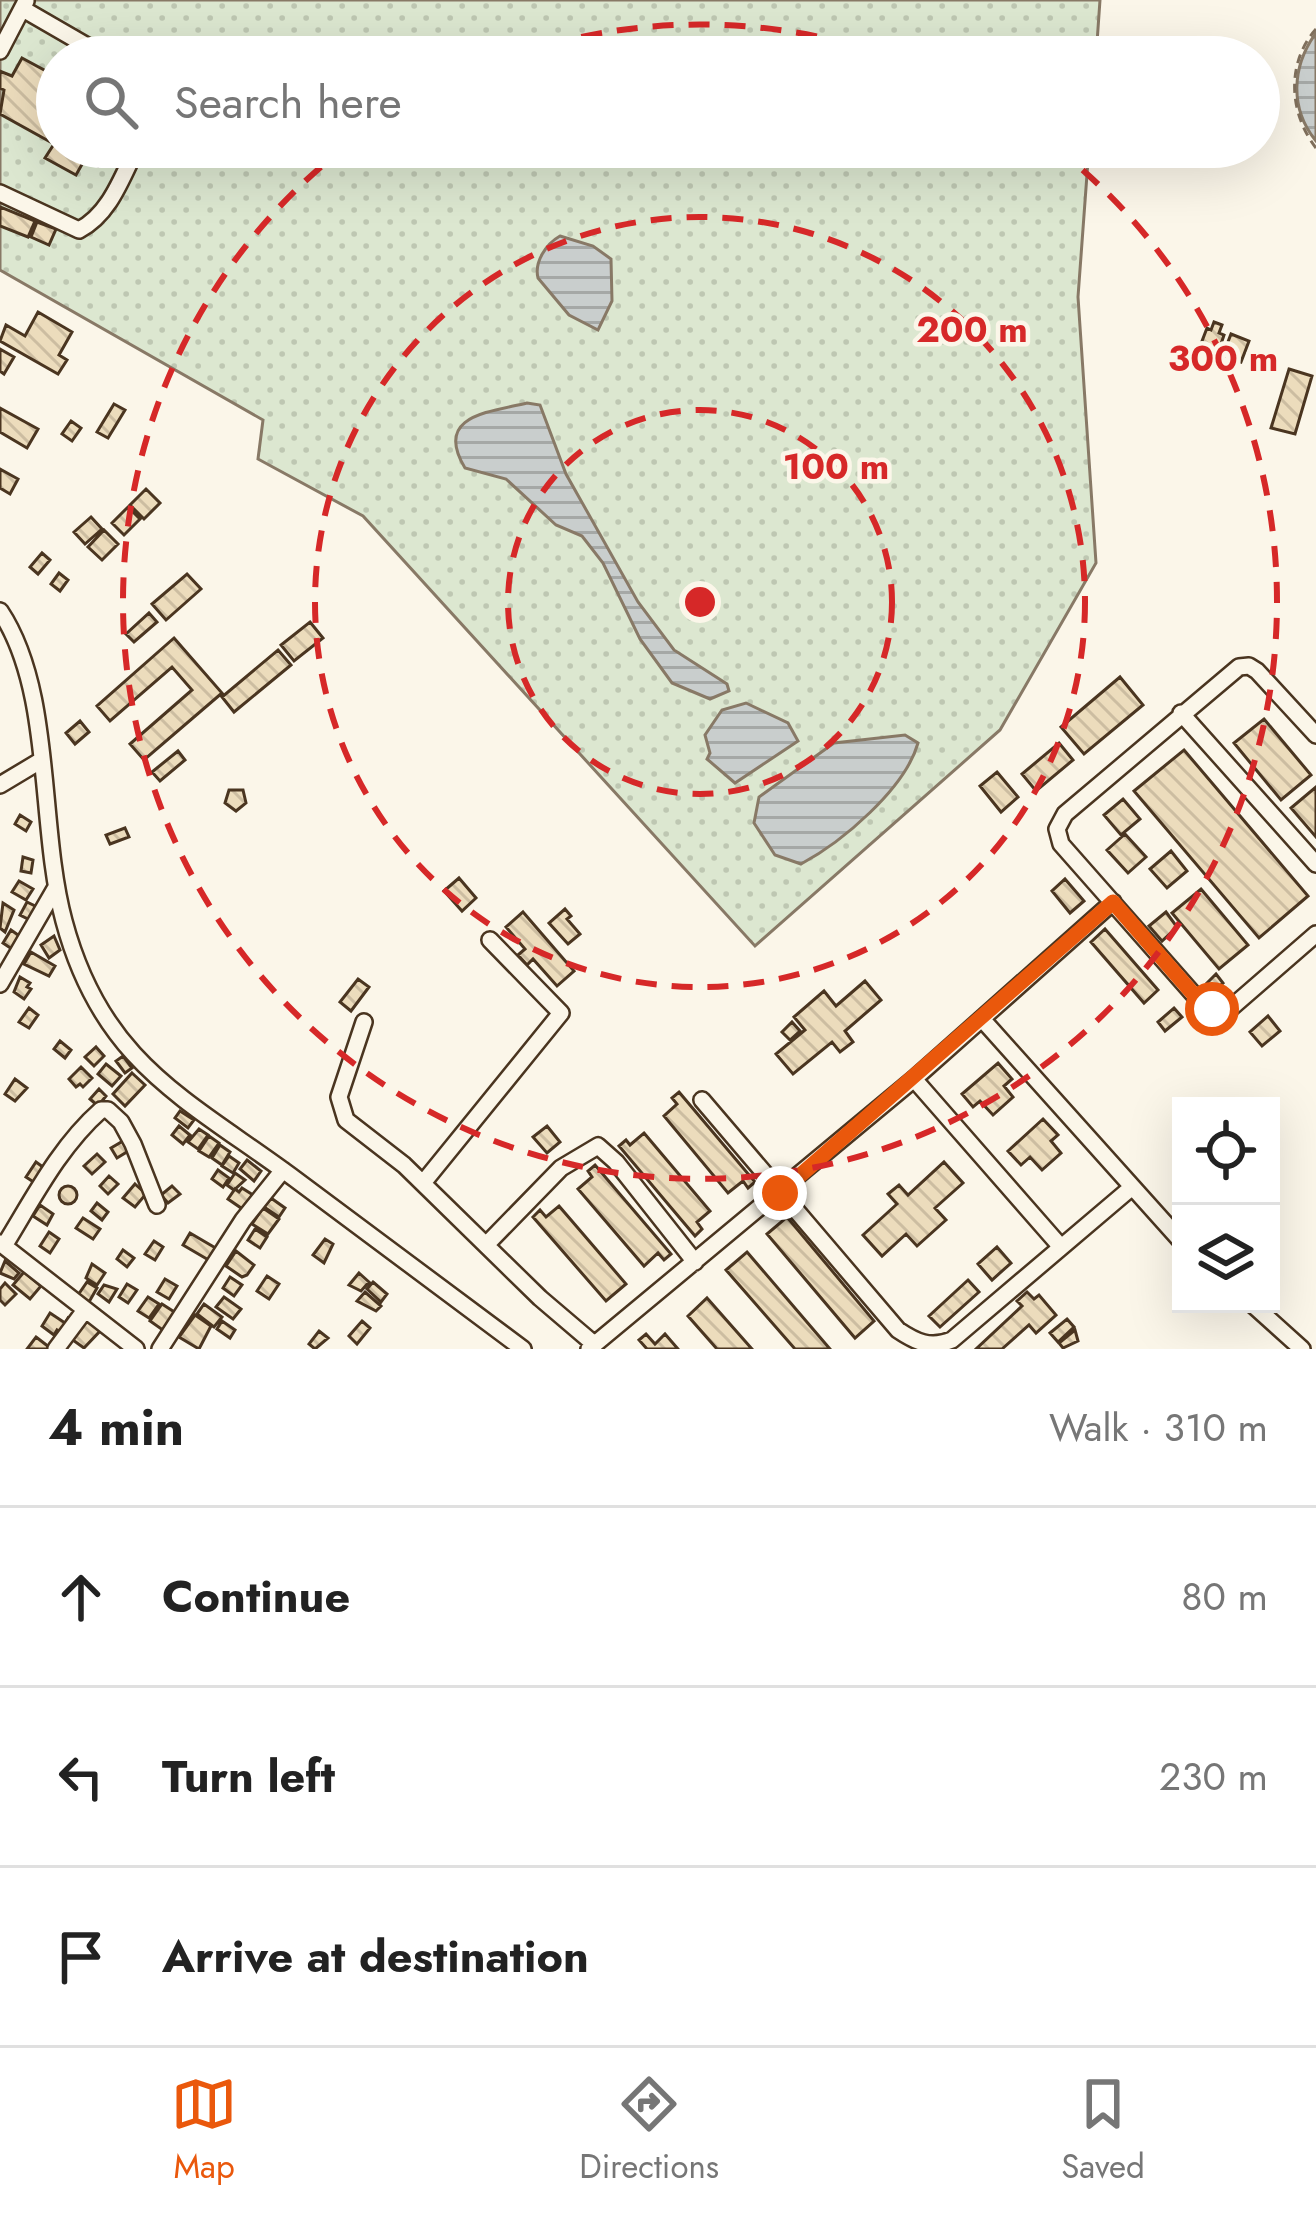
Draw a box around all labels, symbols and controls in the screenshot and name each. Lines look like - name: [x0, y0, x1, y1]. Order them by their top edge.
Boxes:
- search box: [36, 36, 1280, 168]
- icon: search: [78, 69, 144, 135]
- text: Search here: [174, 70, 402, 135]
- text: 200 m: [916, 303, 1028, 355]
- text: 300 m: [1168, 332, 1278, 384]
- text: 100 m: [783, 440, 889, 492]
- centre of rings: [679, 581, 721, 623]
- route start: [1185, 982, 1239, 1036]
- map controls: [1172, 1097, 1280, 1313]
- button: locate: [1172, 1097, 1280, 1205]
- route end: [753, 1166, 807, 1220]
- button: layers: [1172, 1205, 1280, 1313]
- text: 4 min: [48, 1390, 184, 1464]
- text: Walk · 310 m: [1049, 1399, 1268, 1456]
- icon: ahead: [48, 1564, 114, 1630]
- text: Continue: [162, 1564, 350, 1629]
- text: 80 m: [1181, 1568, 1268, 1625]
- icon: left: [48, 1744, 114, 1810]
- text: Turn left: [162, 1744, 335, 1809]
- text: 230 m: [1159, 1748, 1268, 1805]
- icon: arrive: [48, 1924, 114, 1990]
- text: Arrive at destination: [162, 1924, 589, 1989]
- tab: Map: [171, 2071, 237, 2190]
- tab: Directions: [579, 2071, 719, 2190]
- tab: Saved: [1061, 2071, 1145, 2190]

